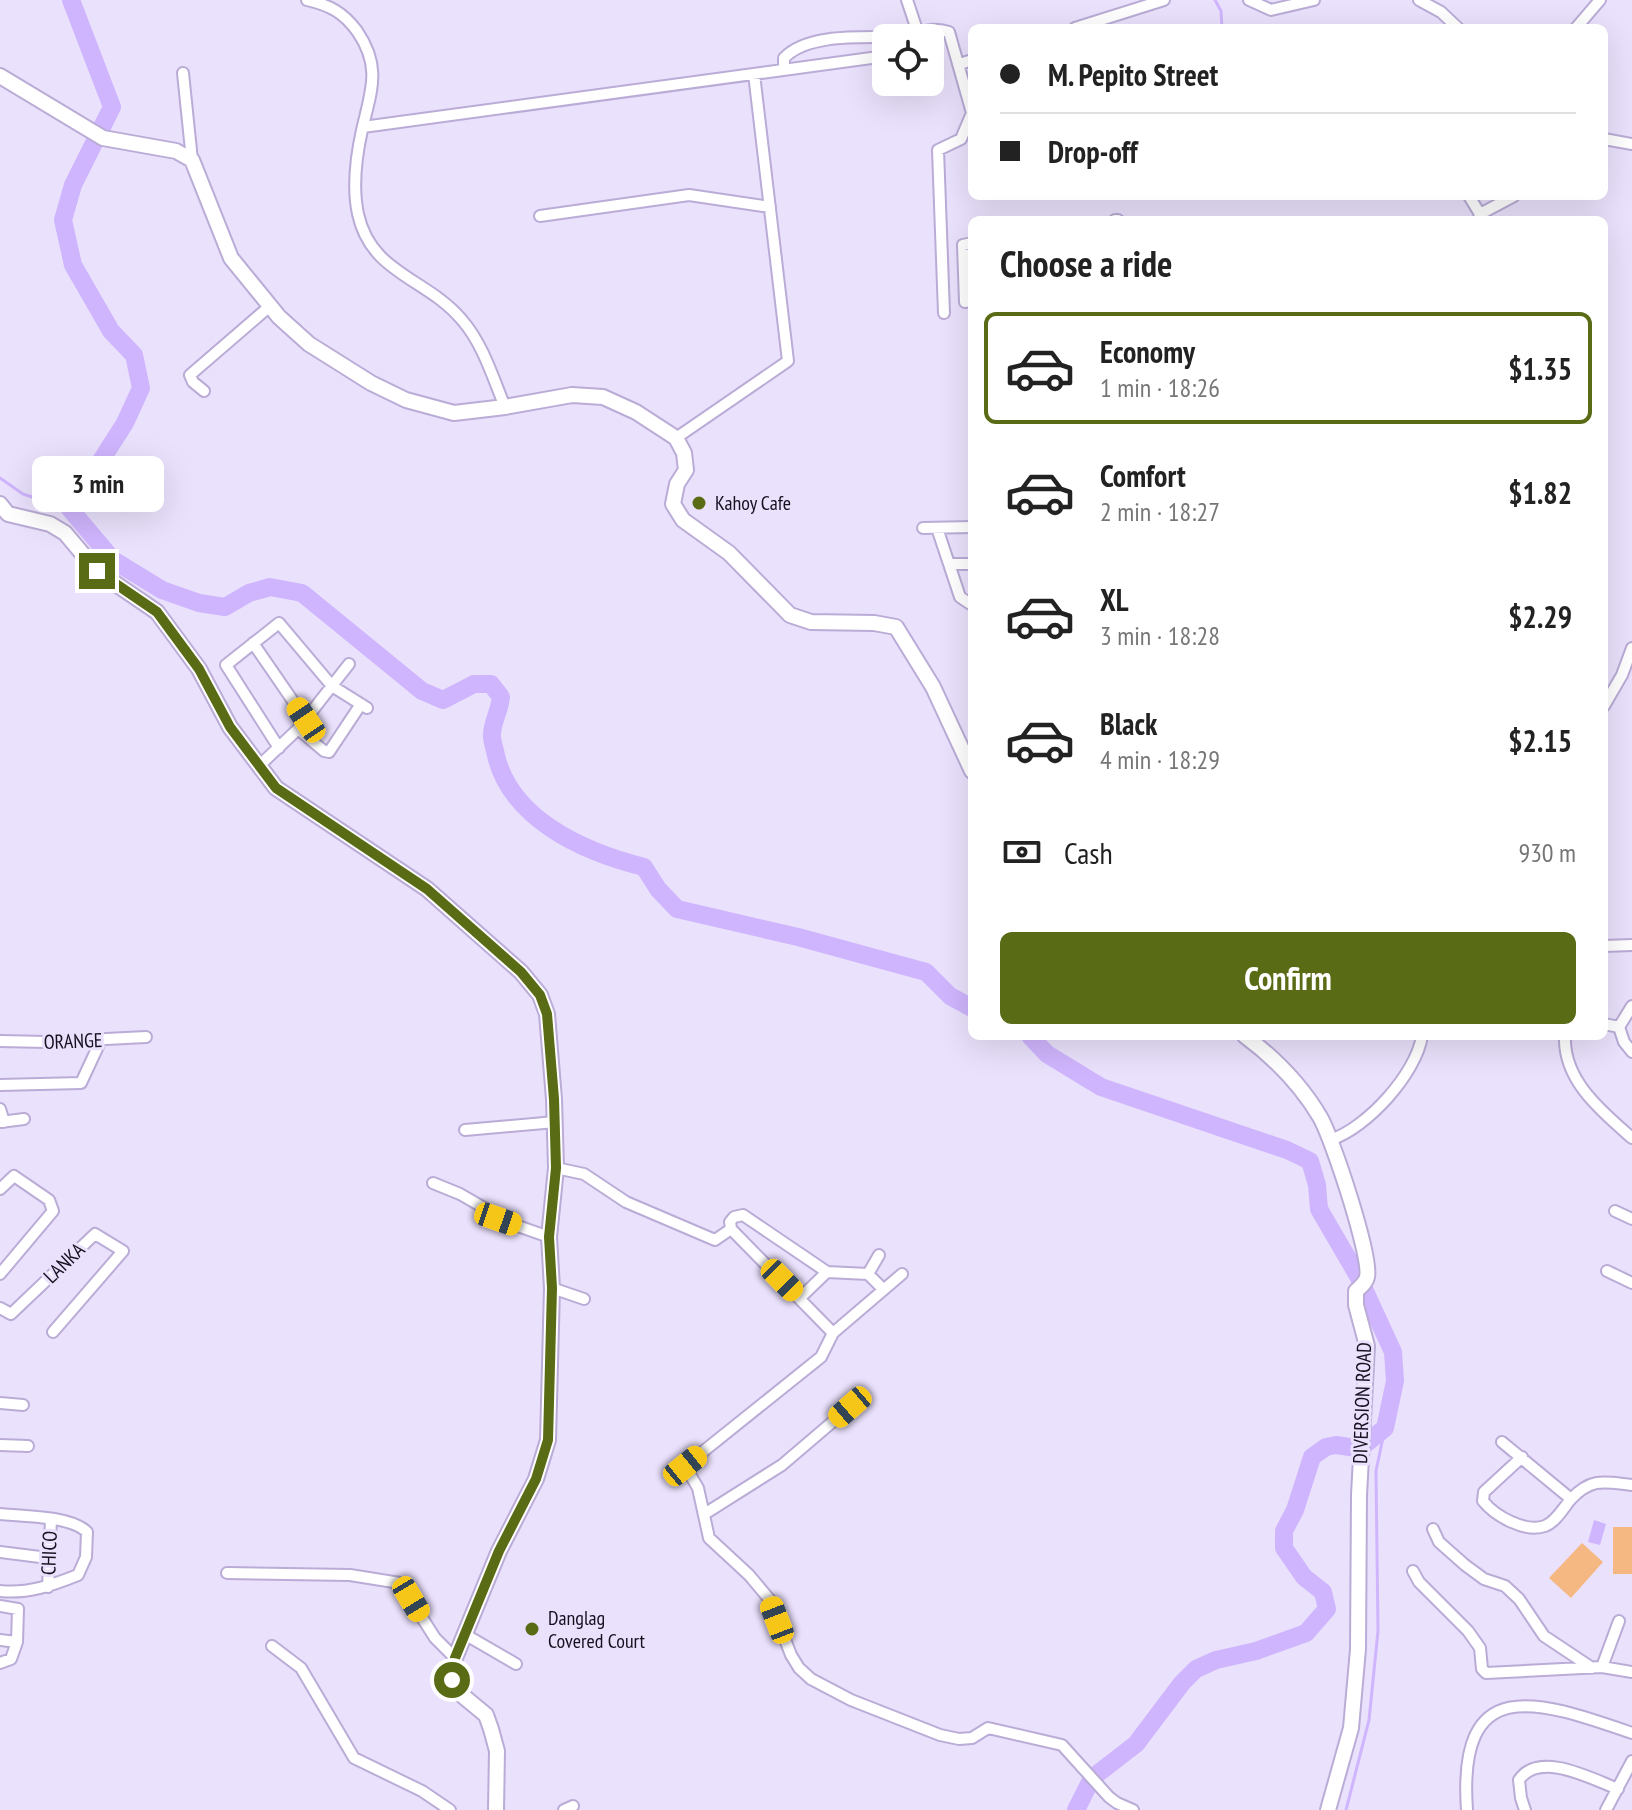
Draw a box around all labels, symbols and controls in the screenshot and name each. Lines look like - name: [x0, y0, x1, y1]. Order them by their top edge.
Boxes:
- map controls: [872, 24, 944, 96]
- button: locate: [872, 24, 944, 96]
- text: M. Pepito Street: [1048, 55, 1218, 94]
- text: Drop-off: [1048, 132, 1138, 171]
- text: Choose a ride: [1000, 240, 1172, 287]
- icon: car: [1004, 332, 1076, 404]
- text: Economy: [1100, 332, 1195, 371]
- text: $1.35: [1508, 349, 1572, 388]
- text: 1 min · 18:26: [1100, 371, 1220, 404]
- callout: 3 min: [31, 455, 163, 511]
- icon: car: [1004, 456, 1076, 528]
- text: Comfort: [1100, 456, 1186, 495]
- text: 3 min: [72, 467, 124, 500]
- text: $1.82: [1508, 473, 1572, 512]
- place label: Kahoy Cafe: [715, 490, 791, 516]
- marker: Kahoy Cafe: [690, 494, 708, 512]
- text: 2 min · 18:27: [1100, 495, 1220, 528]
- route end: [79, 553, 115, 589]
- icon: car: [1004, 580, 1076, 652]
- text: XL: [1100, 580, 1129, 619]
- text: $2.29: [1508, 597, 1572, 636]
- text: 3 min · 18:28: [1100, 619, 1220, 652]
- car: [283, 693, 329, 747]
- icon: car: [1004, 704, 1076, 776]
- text: Black: [1100, 704, 1157, 743]
- text: $2.15: [1508, 721, 1572, 760]
- text: 4 min · 18:29: [1100, 743, 1220, 776]
- icon: cash: [1000, 830, 1044, 874]
- text: Cash: [1064, 833, 1113, 872]
- text: 930 m: [1518, 836, 1576, 869]
- button: Confirm: [1000, 932, 1576, 1024]
- street label: ORANGE: [43, 1027, 103, 1055]
- car: [471, 1200, 525, 1238]
- street label: LANKA: [38, 1237, 90, 1289]
- car: [757, 1255, 807, 1305]
- street label: DIVERSION ROAD: [1347, 1342, 1377, 1464]
- car: [824, 1382, 876, 1432]
- car: [659, 1442, 711, 1490]
- street label: CHICO: [35, 1530, 63, 1576]
- car: [388, 1572, 434, 1626]
- car: [757, 1593, 797, 1647]
- place label: Danglag Covered Court: [548, 1605, 646, 1654]
- marker: Danglag Covered Court: [523, 1620, 541, 1638]
- route start: [434, 1662, 470, 1698]

